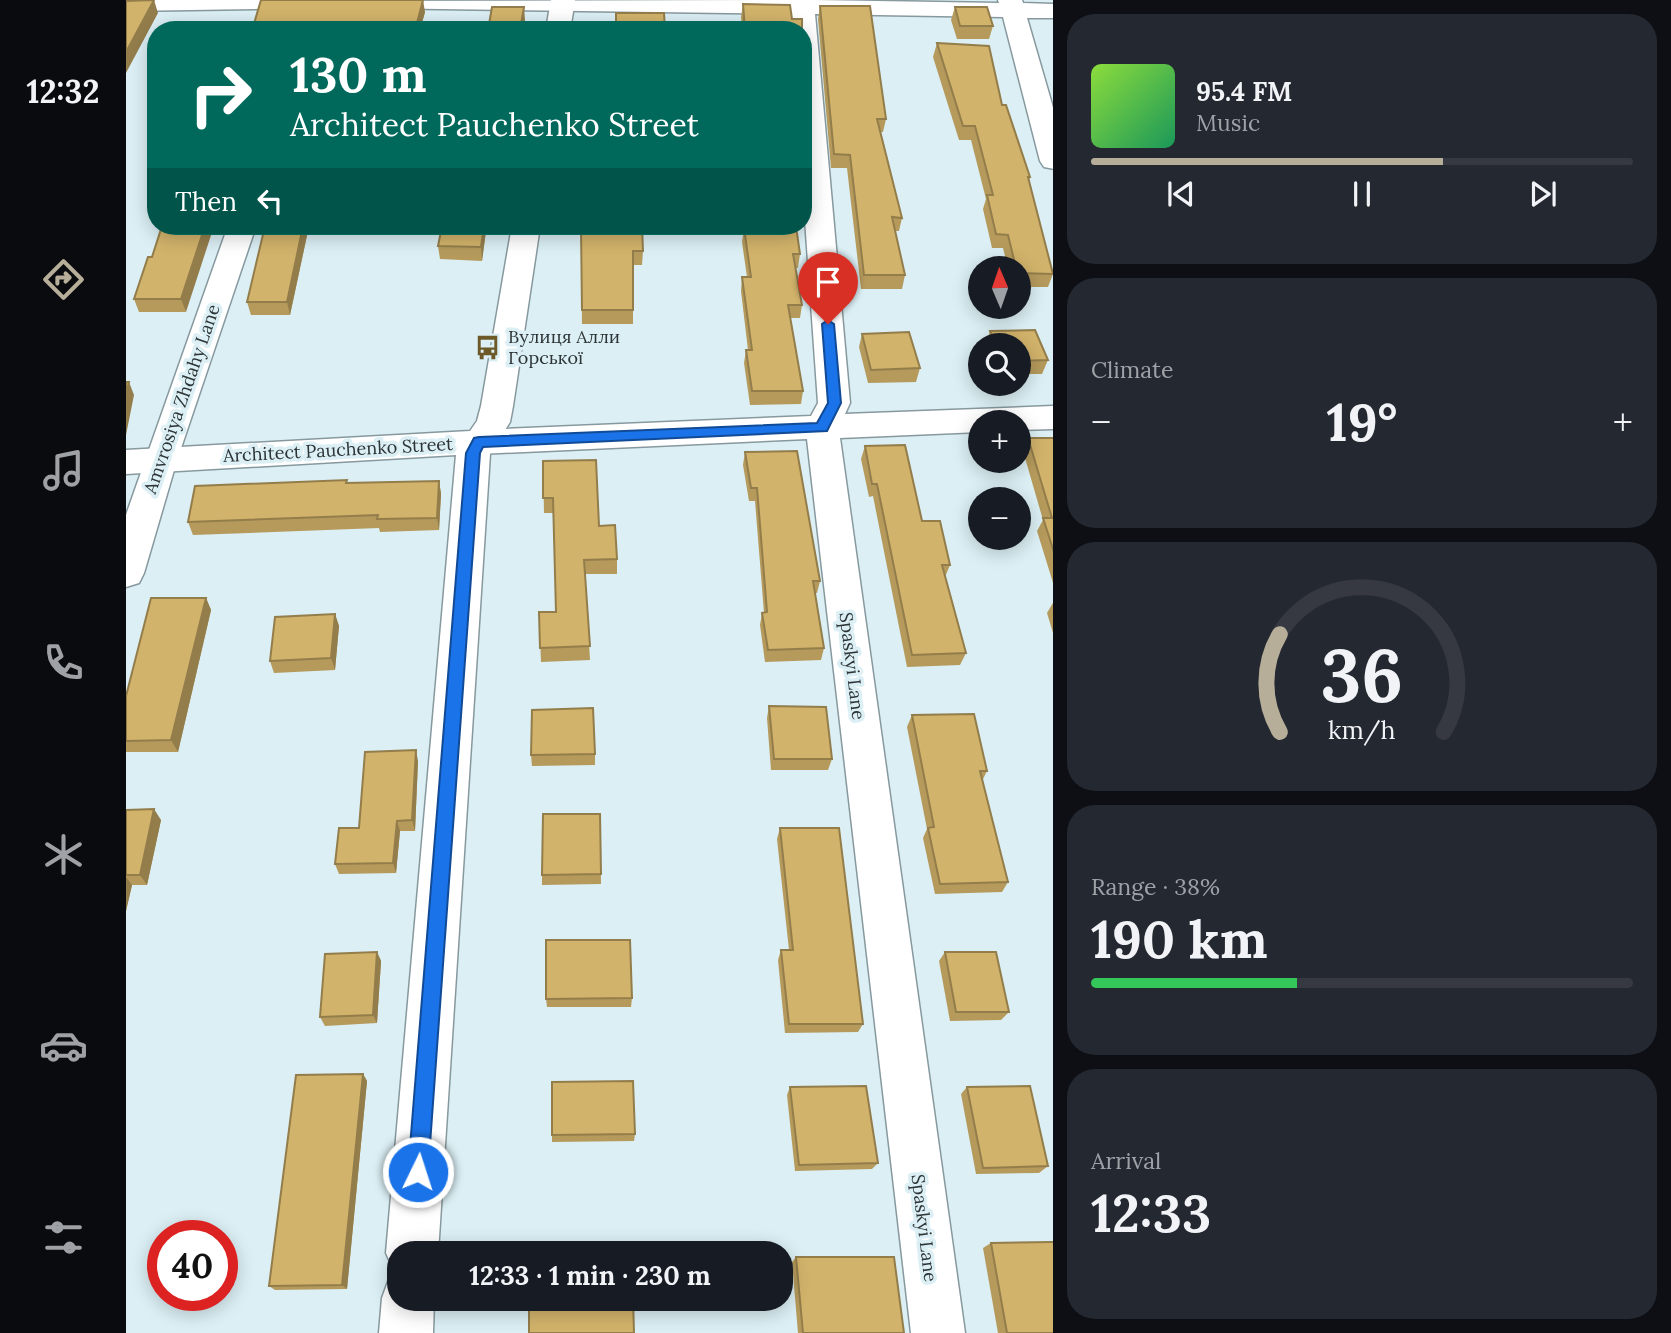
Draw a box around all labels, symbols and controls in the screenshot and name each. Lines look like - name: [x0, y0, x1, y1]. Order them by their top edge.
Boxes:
- text: 130 m: [290, 43, 426, 105]
- icon: right: [175, 49, 266, 140]
- text: 12:32: [26, 71, 100, 112]
- text: 95.4 FM: [1196, 75, 1292, 108]
- text: Architect Pauchenko Street: [290, 104, 699, 145]
- text: Music: [1196, 108, 1260, 137]
- icon: previous: [1162, 175, 1200, 213]
- icon: pause: [1343, 175, 1381, 213]
- icon: next: [1524, 175, 1562, 213]
- icon: left: [251, 182, 289, 220]
- text: Then: [175, 185, 237, 218]
- pin: [798, 252, 858, 324]
- icon: directions: [39, 255, 88, 304]
- north arrow: [968, 256, 1031, 318]
- map controls: [968, 256, 1031, 550]
- icon: arrive: [809, 263, 847, 301]
- street label: Amvrosiya Zhdahy Lane: [138, 301, 225, 498]
- place label: Вулиця Алли Горської: [508, 325, 620, 369]
- bus stop icon: Вулиця Алли Горської: [474, 333, 502, 361]
- button: search: [968, 333, 1031, 396]
- text: Climate: [1091, 355, 1173, 384]
- text: 19°: [1327, 389, 1397, 455]
- text: −: [1091, 398, 1111, 446]
- text: +: [1613, 398, 1633, 446]
- button: +: [968, 410, 1031, 473]
- street label: Architect Pauchenko Street: [222, 432, 453, 467]
- icon: music: [39, 446, 88, 495]
- button: −: [968, 487, 1031, 550]
- street label: Spaskyi Lane: [834, 611, 871, 721]
- text: 36: [1321, 630, 1403, 723]
- icon: phone: [39, 638, 88, 687]
- text: km/h: [1328, 714, 1396, 746]
- icon: climate: [39, 830, 88, 879]
- text: Range · 38%: [1091, 872, 1220, 901]
- text: 190 km: [1091, 906, 1268, 972]
- icon: car: [39, 1021, 88, 1070]
- position arrow: [381, 1135, 455, 1209]
- text: Arrival: [1091, 1146, 1161, 1175]
- street label: Spaskyi Lane: [906, 1173, 943, 1283]
- text: 12:33: [1091, 1180, 1211, 1246]
- icon: filters: [39, 1213, 88, 1262]
- speed limit sign: 40: [147, 1220, 238, 1311]
- text: 12:33 · 1 min · 230 m: [469, 1259, 711, 1292]

